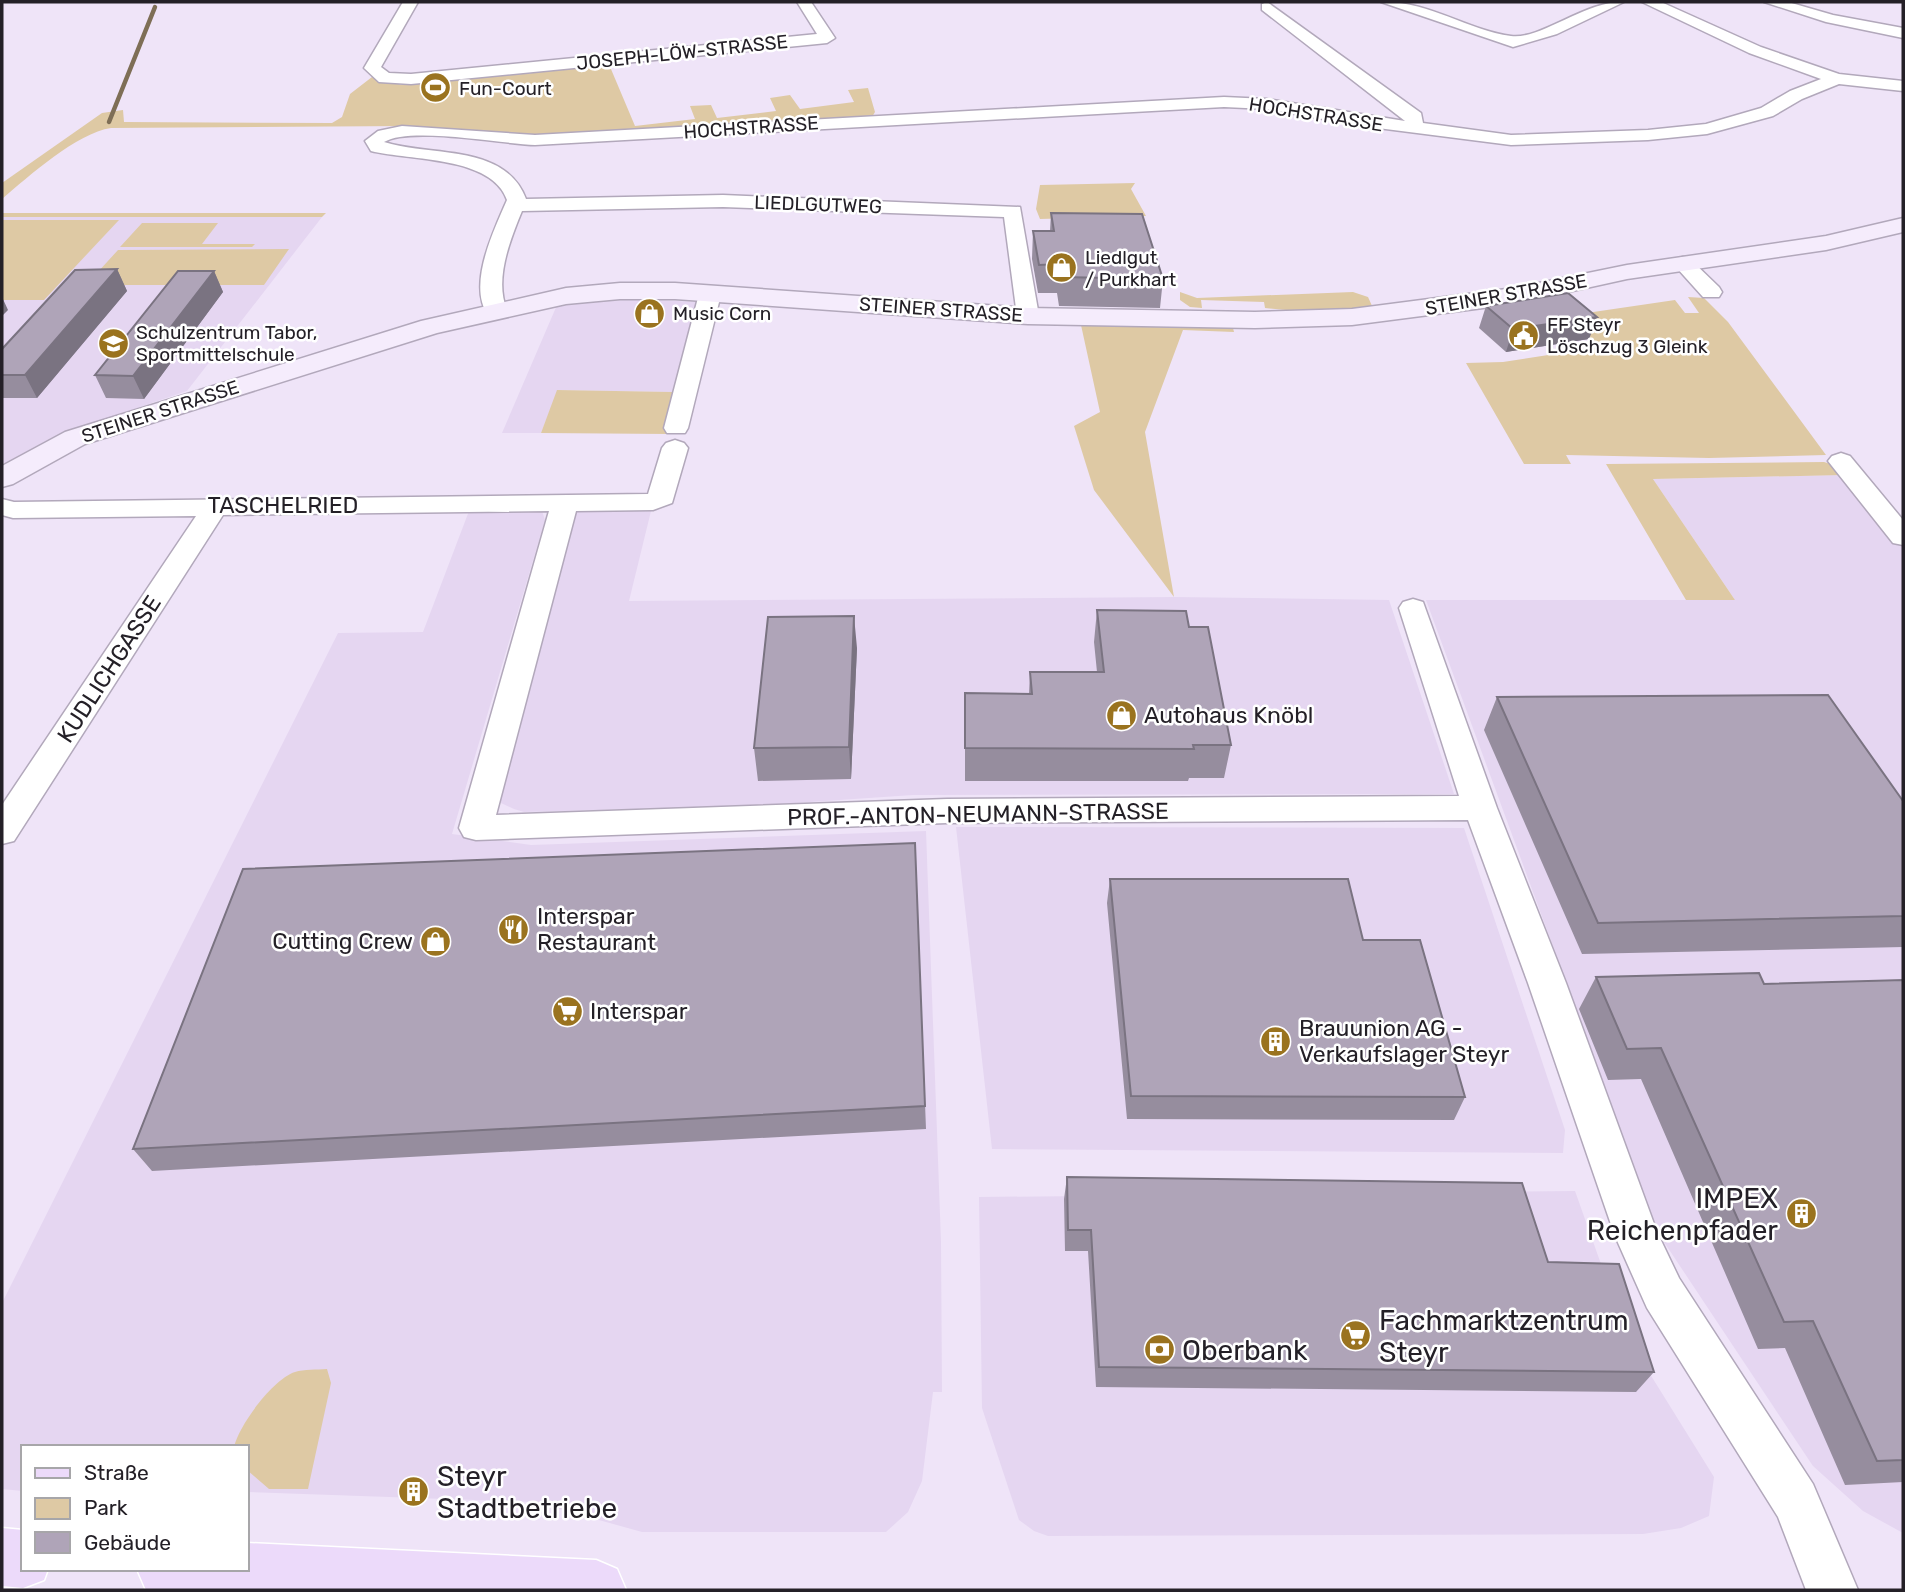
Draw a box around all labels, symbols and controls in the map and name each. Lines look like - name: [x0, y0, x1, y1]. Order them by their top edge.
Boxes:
- street label: JOSEPH-LÖW-STRASSE: [575, 30, 789, 75]
- sports icon: Fun-Court: [419, 71, 453, 105]
- place label: Fun-Court: [459, 77, 552, 100]
- street label: HOCHSTRASSE: [1247, 93, 1385, 136]
- street label: HOCHSTRASSE: [683, 111, 819, 144]
- street label: LIEDLGUTWEG: [754, 191, 882, 218]
- place label: Liedlgut / Purkhart: [1085, 246, 1177, 291]
- shop icon: Liedlgut / Purkhart: [1045, 251, 1079, 285]
- street label: STEINER STRASSE: [1423, 269, 1589, 320]
- street label: STEINER STRASSE: [858, 292, 1024, 327]
- shop icon: Music Corn: [633, 296, 667, 330]
- place label: Music Corn: [673, 302, 771, 325]
- place label: FF Steyr Löschzug 3 Gleink: [1547, 313, 1708, 358]
- public building icon: FF Steyr Löschzug 3 Gleink: [1507, 318, 1541, 352]
- place label: Schulzentrum Tabor, Sportmittelschule: [136, 321, 318, 366]
- school or university icon: Schulzentrum Tabor, Sportmittelschule: [96, 326, 130, 360]
- street label: STEINER STRASSE: [79, 375, 242, 448]
- street label: TASCHELRIED: [208, 491, 358, 519]
- street label: KUDLICHGASSE: [51, 590, 167, 748]
- shop icon: Autohaus Knöbl: [1104, 698, 1138, 732]
- place label: Autohaus Knöbl: [1144, 701, 1313, 729]
- street label: PROF.-ANTON-NEUMANN-STRASSE: [787, 797, 1169, 831]
- place label: Interspar Restaurant: [537, 902, 656, 956]
- restaurant icon: Interspar Restaurant: [497, 912, 531, 946]
- shop icon: Cutting Crew: [419, 924, 453, 958]
- place label: Cutting Crew: [272, 927, 413, 955]
- supermarket icon: Interspar: [550, 994, 584, 1028]
- place label: Interspar: [590, 997, 688, 1025]
- place label: Brauunion AG - Verkaufslager Steyr: [1299, 1014, 1509, 1068]
- building icon: Brauunion AG - Verkaufslager Steyr: [1259, 1024, 1293, 1058]
- place label: IMPEX Reichenpfader: [1587, 1182, 1778, 1247]
- building icon: IMPEX Reichenpfader: [1784, 1197, 1818, 1231]
- place label: Fachmarktzentrum Steyr: [1379, 1304, 1629, 1369]
- supermarket icon: Fachmarktzentrum Steyr: [1339, 1319, 1373, 1353]
- bank icon: Oberbank: [1142, 1333, 1176, 1367]
- place label: Oberbank: [1182, 1334, 1308, 1367]
- legend: [21, 1445, 248, 1571]
- text: Straße: [84, 1460, 149, 1485]
- place label: Steyr Stadtbetriebe: [437, 1460, 617, 1525]
- building icon: Steyr Stadtbetriebe: [397, 1475, 431, 1509]
- text: Park: [84, 1495, 128, 1520]
- text: Gebäude: [84, 1530, 171, 1555]

